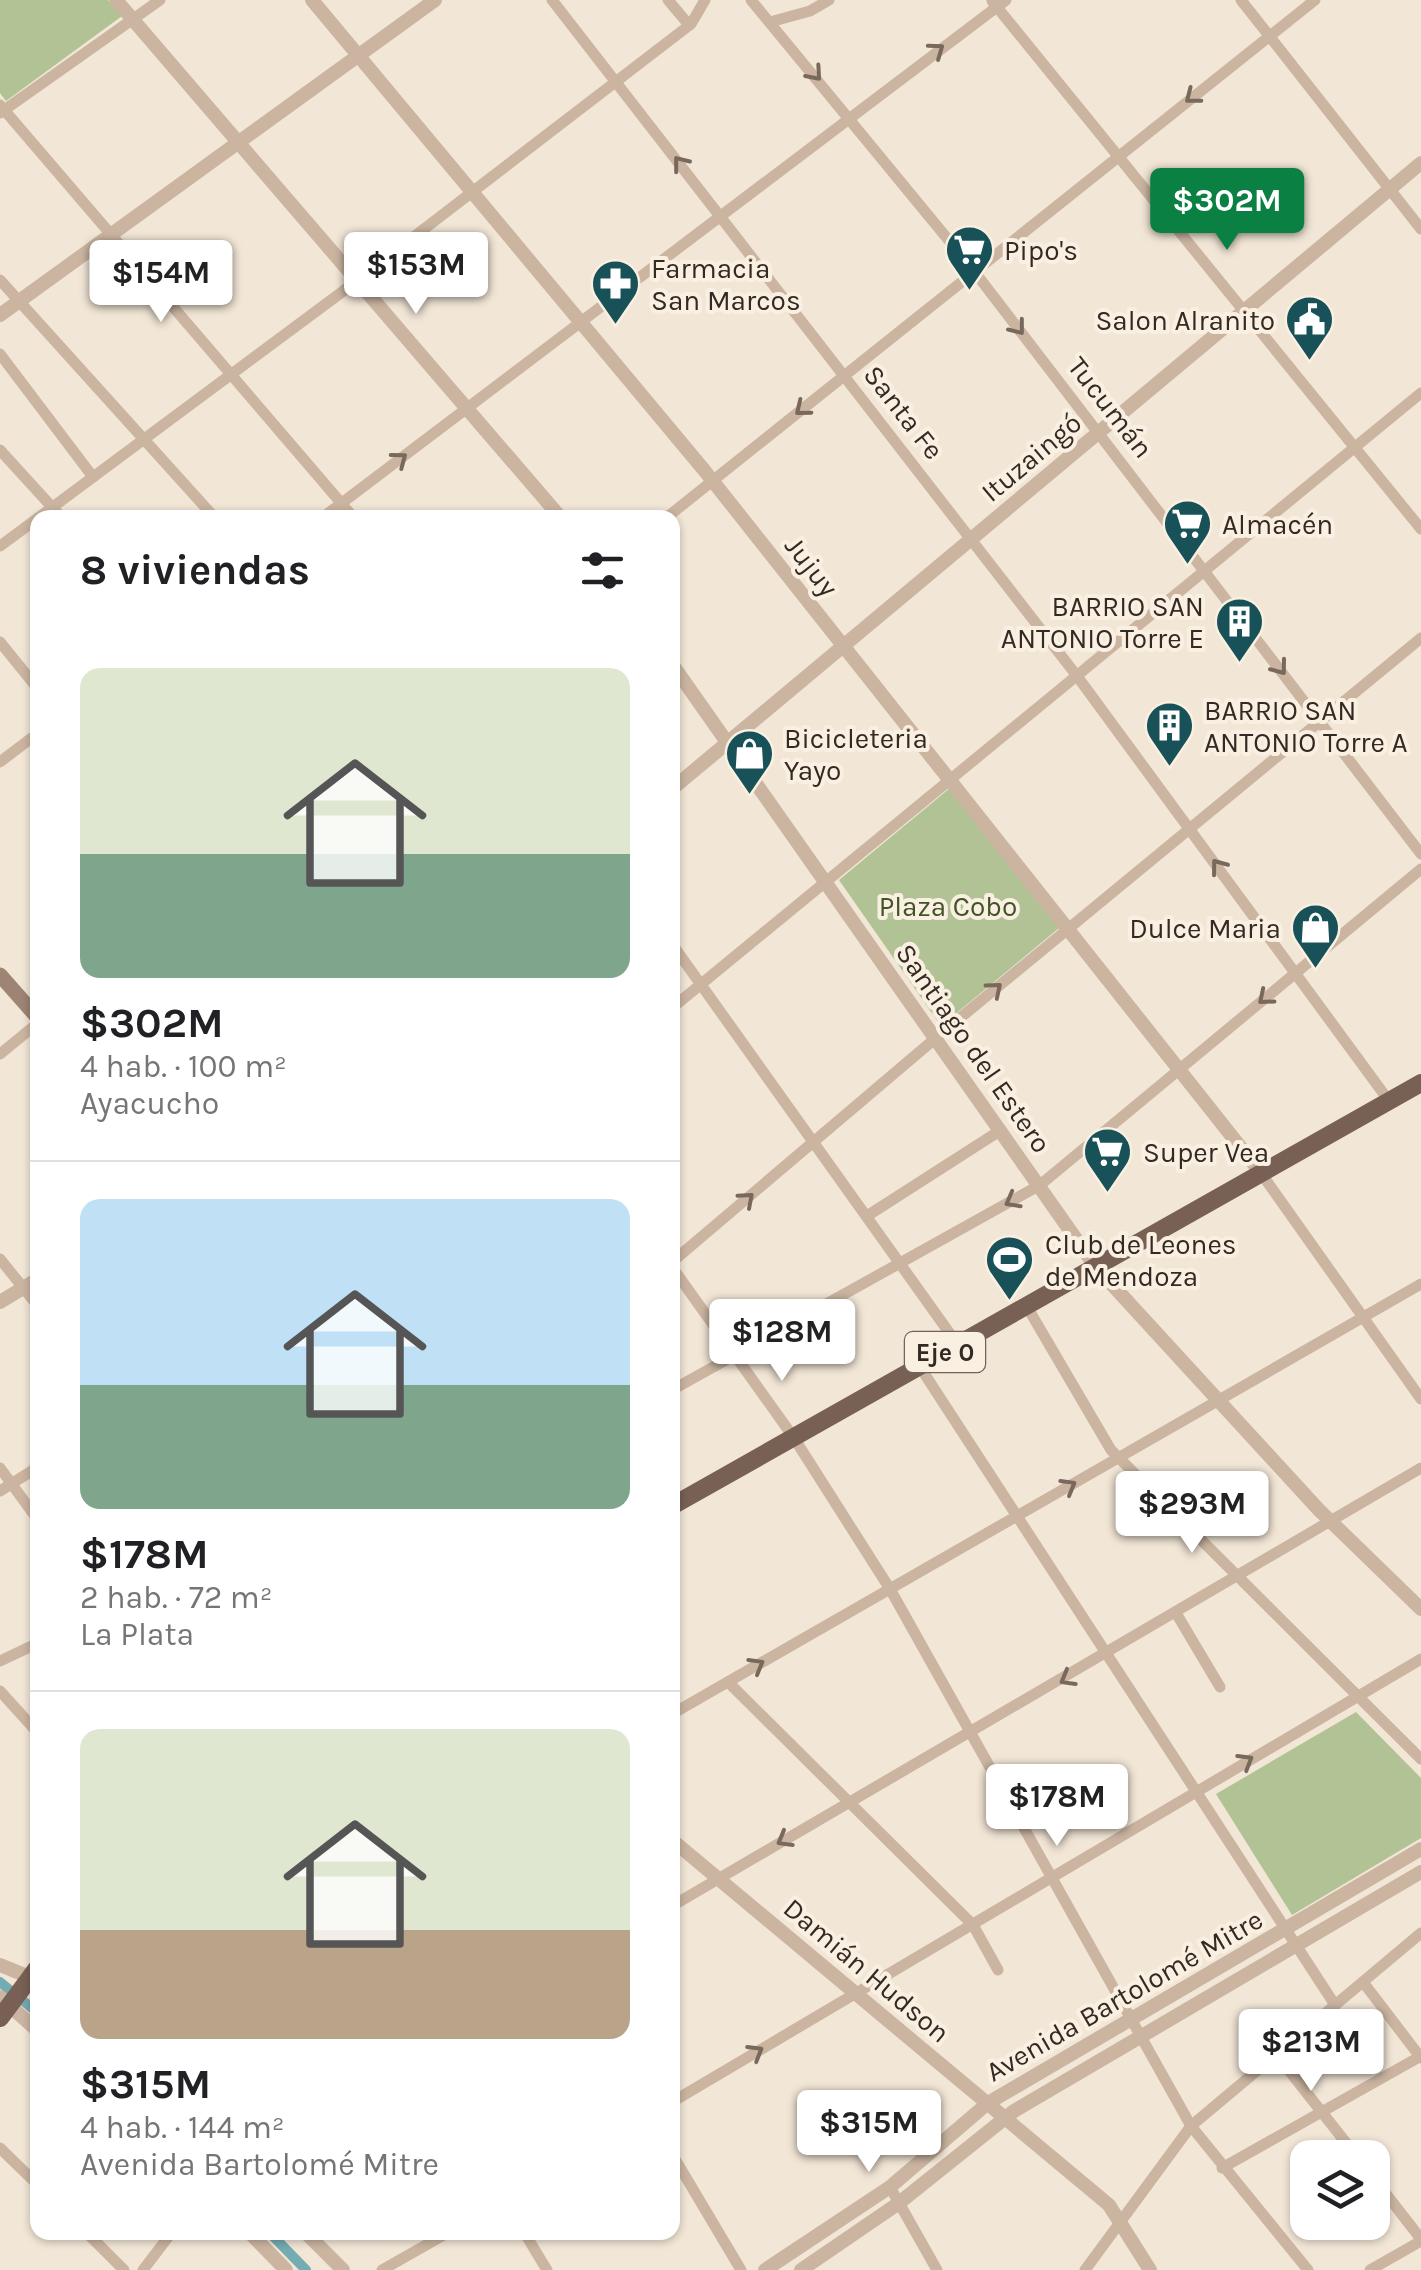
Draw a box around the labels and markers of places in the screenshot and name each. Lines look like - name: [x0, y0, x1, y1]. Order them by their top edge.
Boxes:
- pin: $302M: [1157, 168, 1297, 253]
- supermarket icon: Pipo's: [943, 224, 995, 292]
- pin: $153M: [346, 232, 486, 317]
- place label: Pipo's: [1004, 234, 1078, 267]
- pin: $154M: [91, 240, 231, 325]
- place label: Farmacia San Marcos: [651, 252, 801, 317]
- pharmacy icon: Farmacia San Marcos: [590, 258, 642, 326]
- public building icon: Salon Alranito: [1284, 294, 1336, 362]
- place label: Salon Alranito: [1095, 304, 1275, 337]
- supermarket icon: Almacén: [1161, 498, 1213, 566]
- place label: Almacén: [1222, 508, 1333, 541]
- place label: BARRIO SAN ANTONIO Torre E: [1001, 590, 1204, 655]
- building icon: BARRIO SAN ANTONIO Torre E: [1213, 596, 1265, 664]
- place label: BARRIO SAN ANTONIO Torre A: [1204, 694, 1408, 759]
- building icon: BARRIO SAN ANTONIO Torre A: [1143, 700, 1195, 768]
- place label: Bicicleteria Yayo: [784, 722, 928, 787]
- shop icon: Bicicleteria Yayo: [723, 728, 775, 796]
- shop icon: Dulce Maria: [1290, 902, 1342, 970]
- place label: Dulce Maria: [1129, 912, 1281, 945]
- supermarket icon: Super Vea: [1082, 1126, 1134, 1194]
- place label: Super Vea: [1143, 1136, 1269, 1169]
- place label: Club de Leones de Mendoza: [1045, 1228, 1237, 1293]
- sports icon: Club de Leones de Mendoza: [984, 1234, 1036, 1302]
- pin: $128M: [712, 1299, 852, 1384]
- pin: $293M: [1122, 1471, 1262, 1556]
- pin: $178M: [987, 1764, 1127, 1849]
- pin: $213M: [1241, 2009, 1381, 2094]
- pin: $315M: [799, 2090, 939, 2175]

